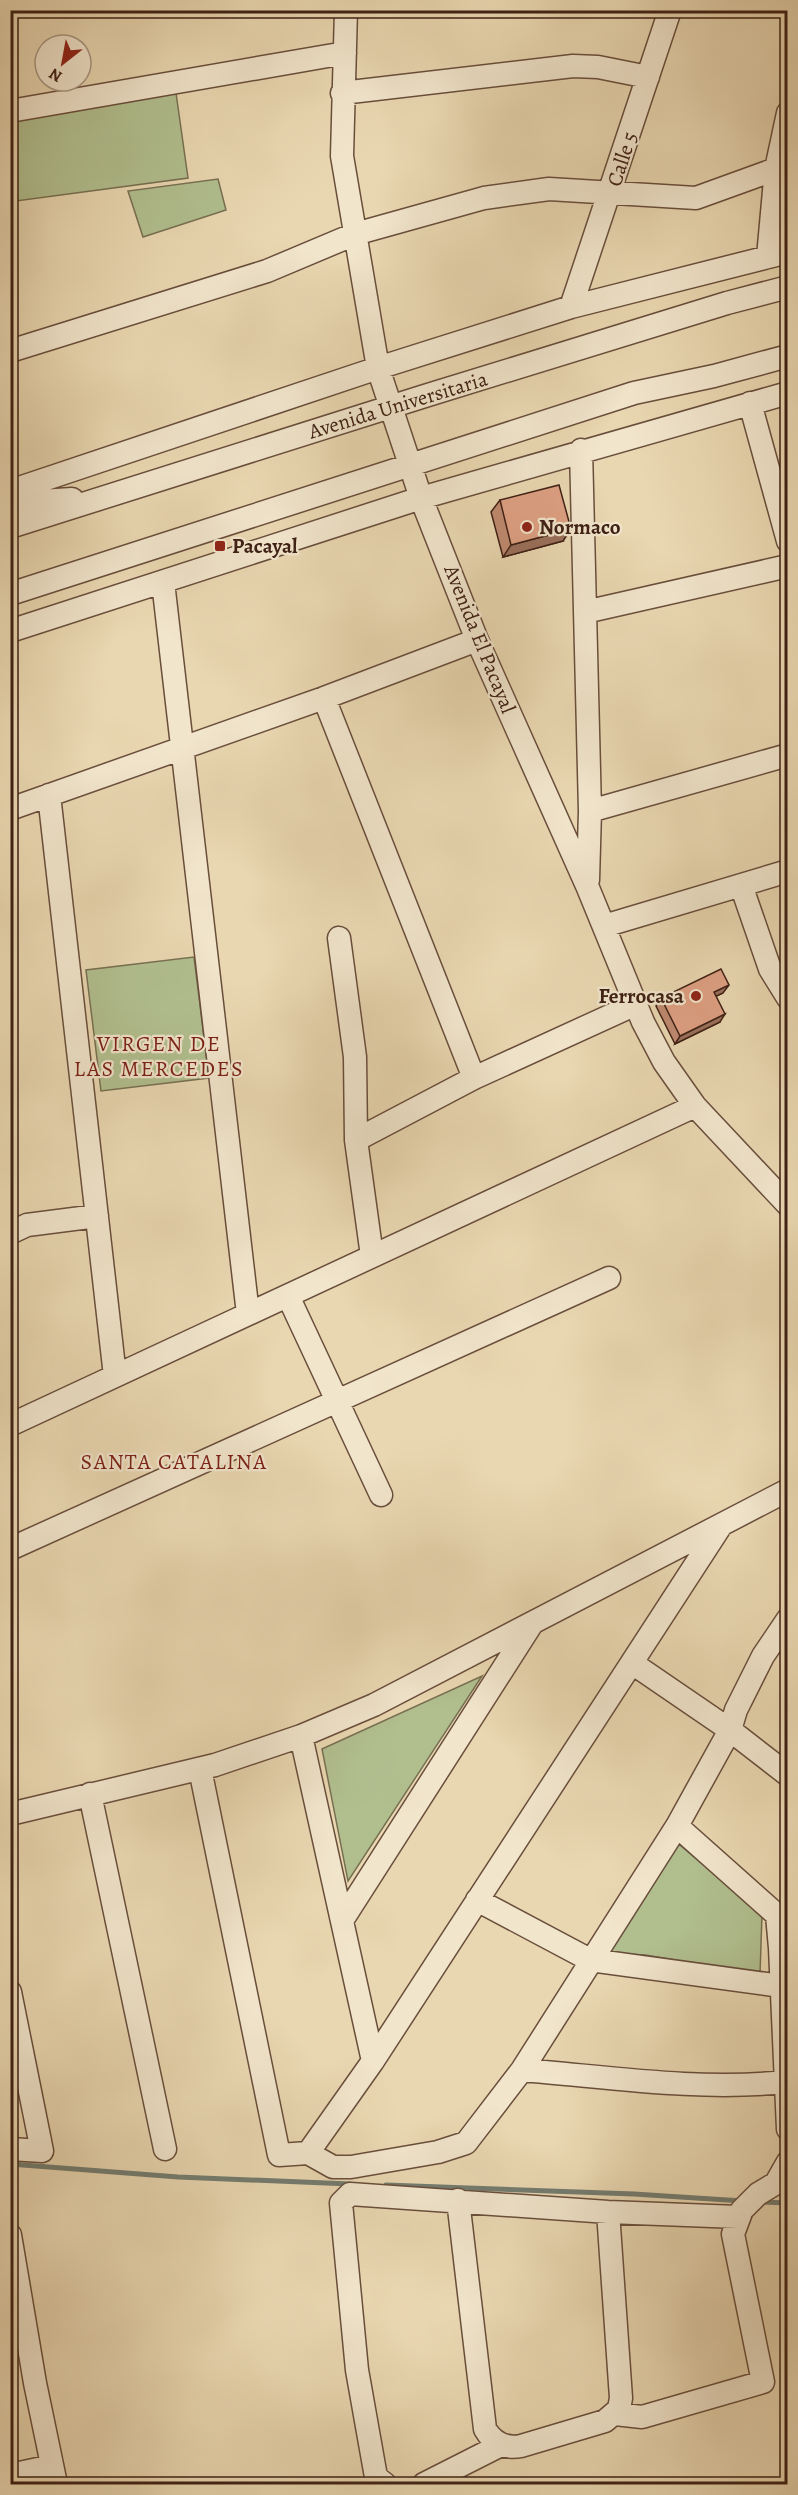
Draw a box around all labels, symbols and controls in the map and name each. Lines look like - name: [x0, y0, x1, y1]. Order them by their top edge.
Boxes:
- north arrow: [33, 33, 93, 93]
- text: N: [45, 62, 66, 87]
- street label: Calle 5: [600, 128, 644, 190]
- street label: Avenida Universitaria: [304, 364, 491, 446]
- place label: Normaco: [539, 513, 621, 541]
- marker: Normaco: [520, 520, 534, 534]
- place label: Pacayal: [232, 532, 298, 560]
- marker: Pacayal: [213, 539, 227, 553]
- street label: Avenida El Pacayal: [437, 560, 522, 717]
- place label: Ferrocasa: [599, 982, 685, 1010]
- marker: Ferrocasa: [689, 989, 703, 1003]
- district label: VIRGEN DE LAS MERCEDES: [74, 1029, 244, 1084]
- district label: SANTA CATALINA: [80, 1447, 268, 1477]

